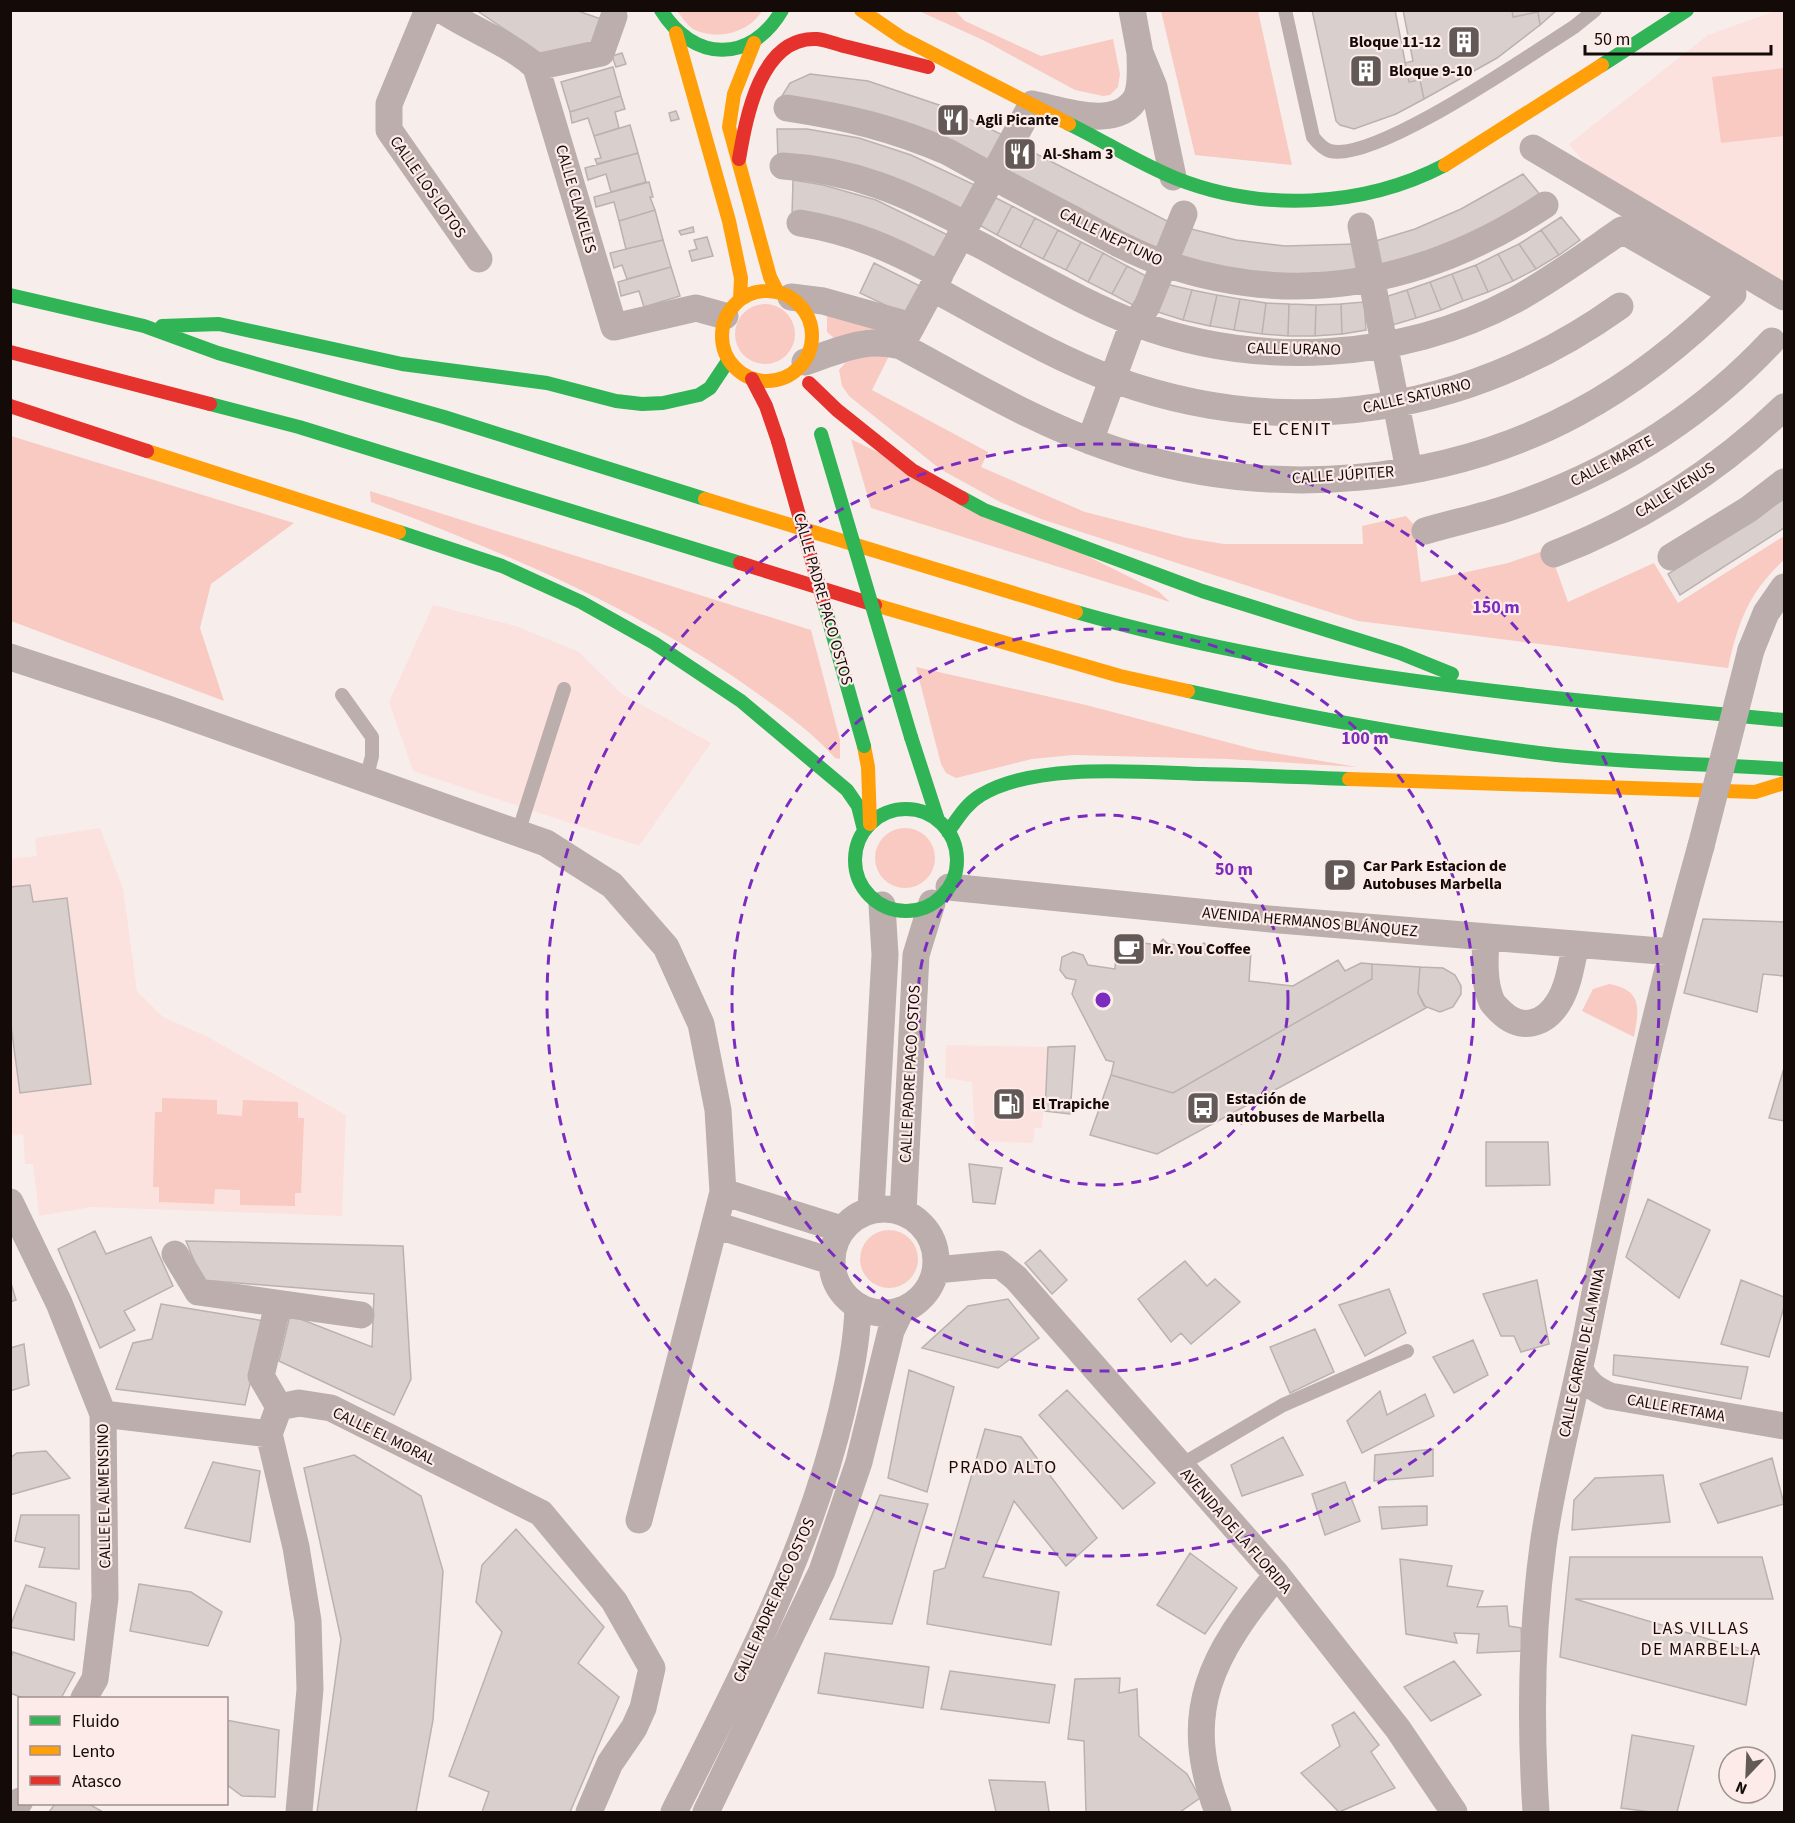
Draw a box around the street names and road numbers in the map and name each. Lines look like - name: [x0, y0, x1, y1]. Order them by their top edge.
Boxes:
- street label: CALLE LOS LOTOS: [385, 132, 471, 242]
- street label: CALLE CLAVELES: [550, 142, 602, 256]
- street label: CALLE NEPTUNO: [1056, 202, 1166, 272]
- street label: CALLE URANO: [1247, 337, 1341, 361]
- street label: CALLE SATURNO: [1361, 373, 1473, 419]
- street label: CALLE MARTE: [1567, 430, 1657, 492]
- street label: CALLE VENUS: [1631, 457, 1719, 523]
- street label: CALLE JÚPITER: [1291, 460, 1395, 490]
- street label: CALLE PADRE PACO OSTOS: [788, 510, 858, 688]
- street label: AVENIDA HERMANOS BLÁNQUEZ: [1201, 902, 1419, 942]
- street label: CALLE PADRE PACO OSTOS: [894, 984, 926, 1164]
- street label: CALLE CARRIL DE LA MINA: [1553, 1266, 1611, 1440]
- street label: CALLE RETAMA: [1625, 1389, 1727, 1428]
- street label: CALLE EL MORAL: [329, 1402, 439, 1471]
- street label: CALLE EL ALMENSINO: [92, 1423, 116, 1569]
- street label: AVENIDA DE LA FLORIDA: [1175, 1463, 1297, 1599]
- street label: CALLE PADRE PACO OSTOS: [728, 1514, 820, 1686]

